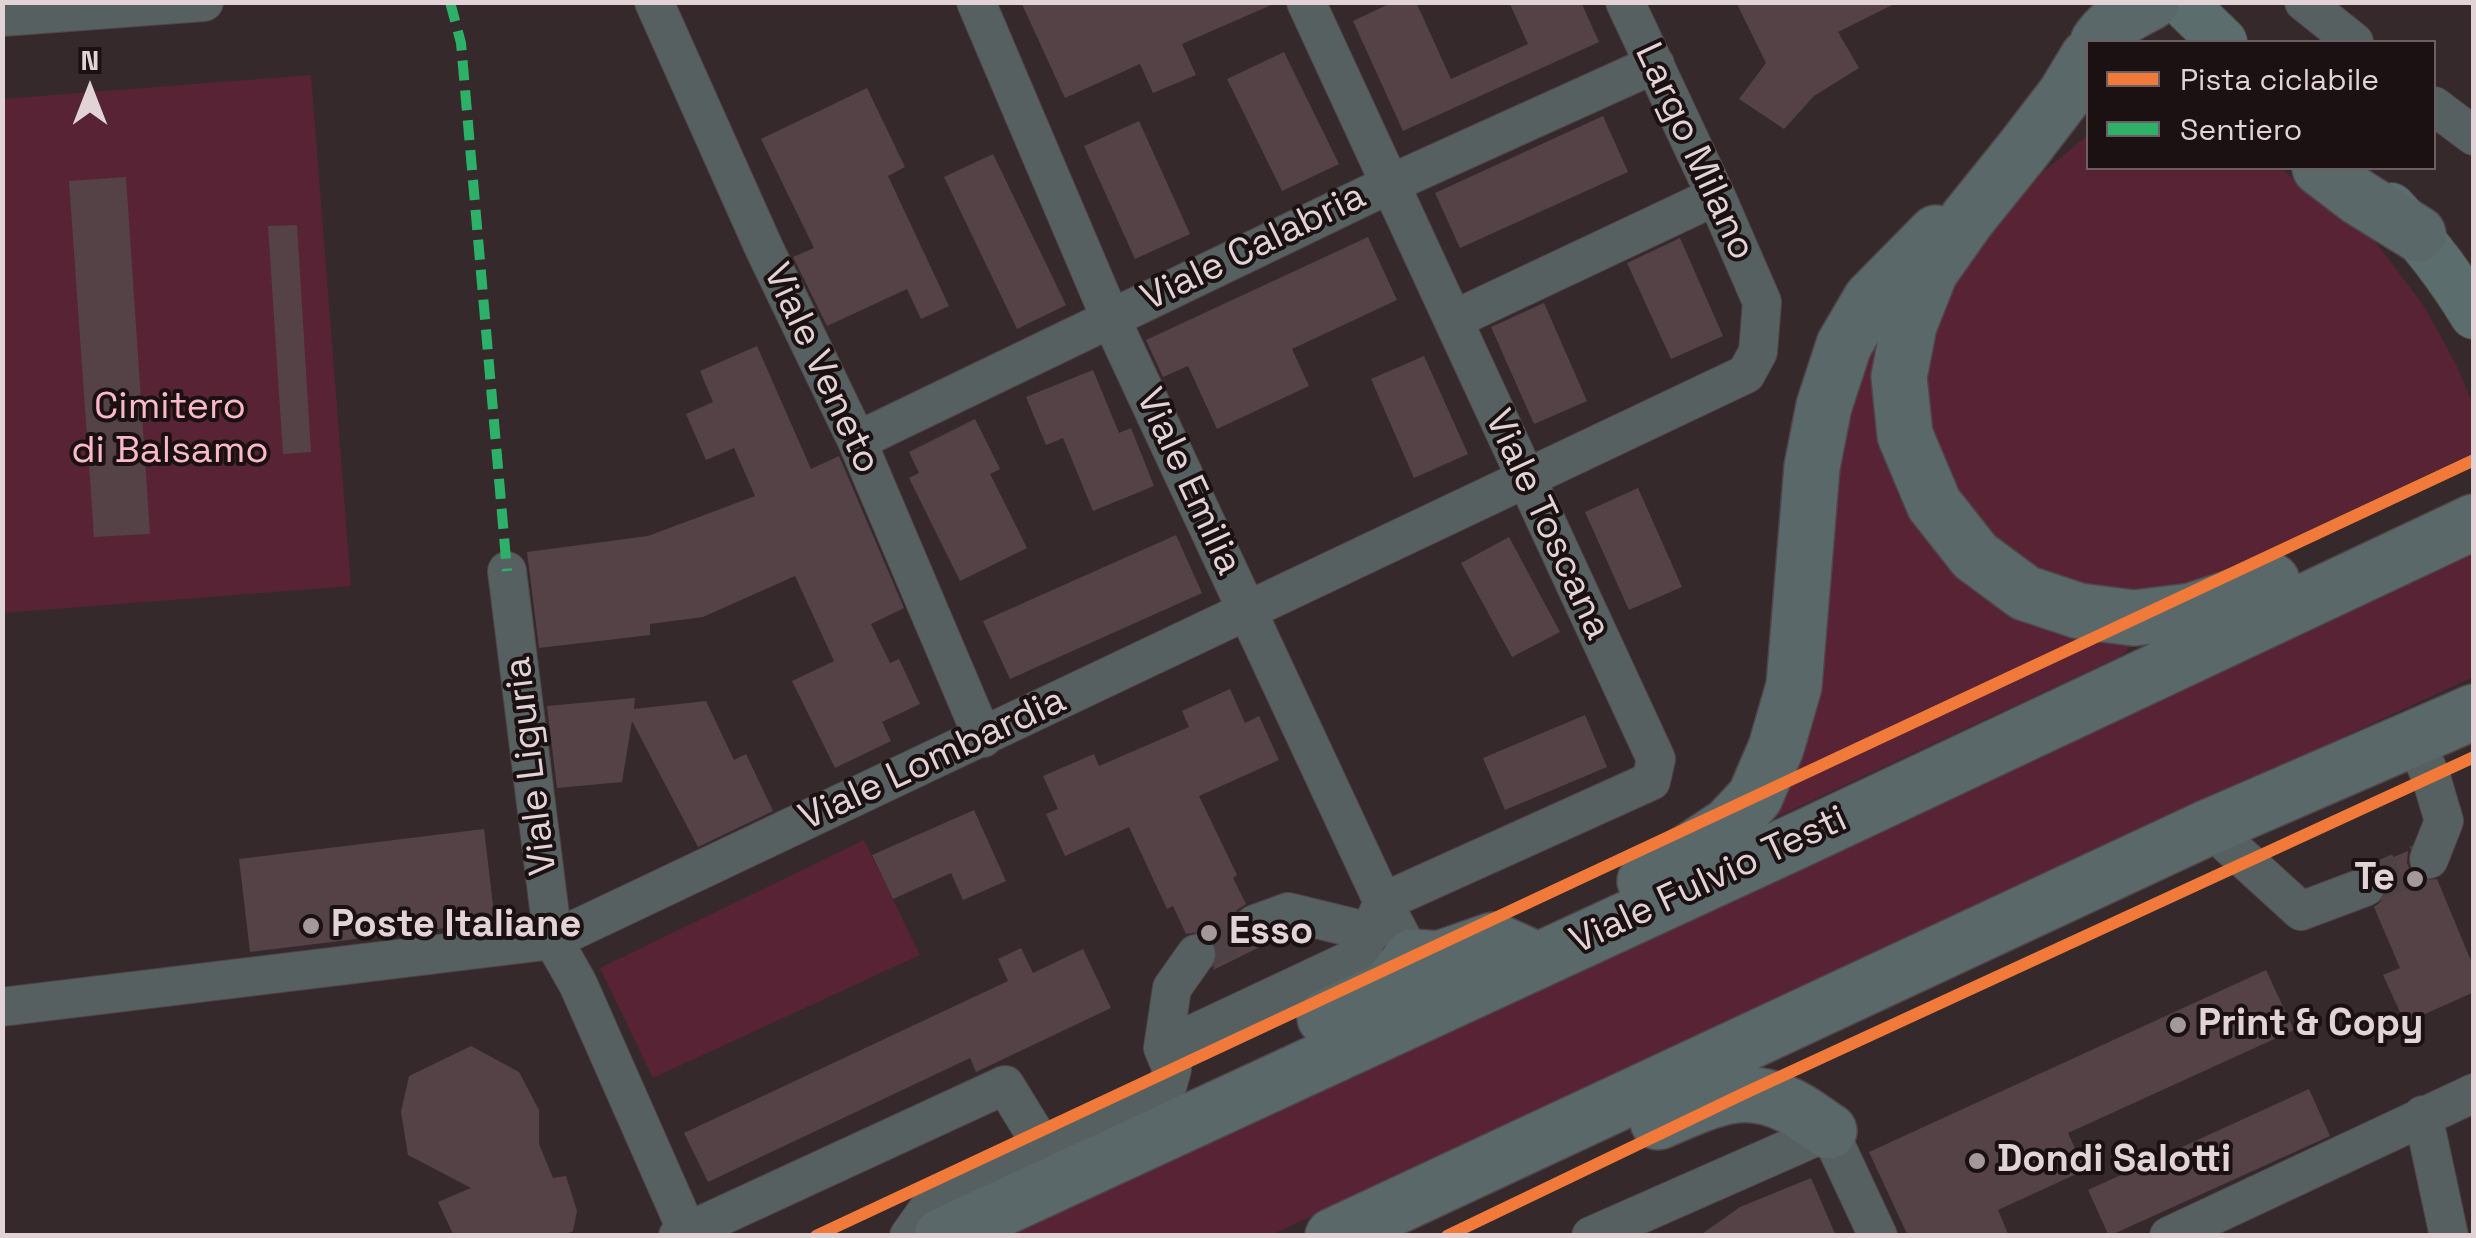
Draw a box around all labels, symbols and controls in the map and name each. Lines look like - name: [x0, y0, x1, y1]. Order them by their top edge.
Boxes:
- street label: Largo Milano: [1624, 36, 1764, 268]
- north arrow: [40, 40, 140, 140]
- legend: [2086, 40, 2436, 170]
- text: N: [81, 42, 99, 78]
- text: Pista ciclabile: [2180, 60, 2379, 99]
- text: Sentiero: [2180, 110, 2302, 149]
- street label: Viale Calabria: [1135, 174, 1373, 322]
- street label: Viale Veneto: [753, 257, 889, 481]
- street label: Viale Emilia: [1125, 382, 1251, 582]
- park label: Cimitero di Balsamo: [71, 385, 269, 474]
- street label: Viale Toscana: [1474, 403, 1620, 647]
- street label: Viale Liguria: [496, 654, 568, 878]
- street label: Viale Lombardia: [793, 678, 1073, 842]
- street label: Viale Fulvio Testi: [1564, 797, 1854, 965]
- place label: Te: [2354, 856, 2395, 902]
- marker: Te: [2404, 868, 2426, 890]
- place label: Poste Italiane: [331, 903, 581, 949]
- place label: Esso: [1229, 910, 1313, 956]
- marker: Poste Italiane: [300, 915, 322, 937]
- marker: Esso: [1198, 922, 1220, 944]
- place label: Print & Copy: [2198, 1002, 2423, 1048]
- marker: Print & Copy: [2167, 1014, 2189, 1036]
- place label: Dondi Salotti: [1997, 1138, 2231, 1184]
- marker: Dondi Salotti: [1966, 1150, 1988, 1172]

